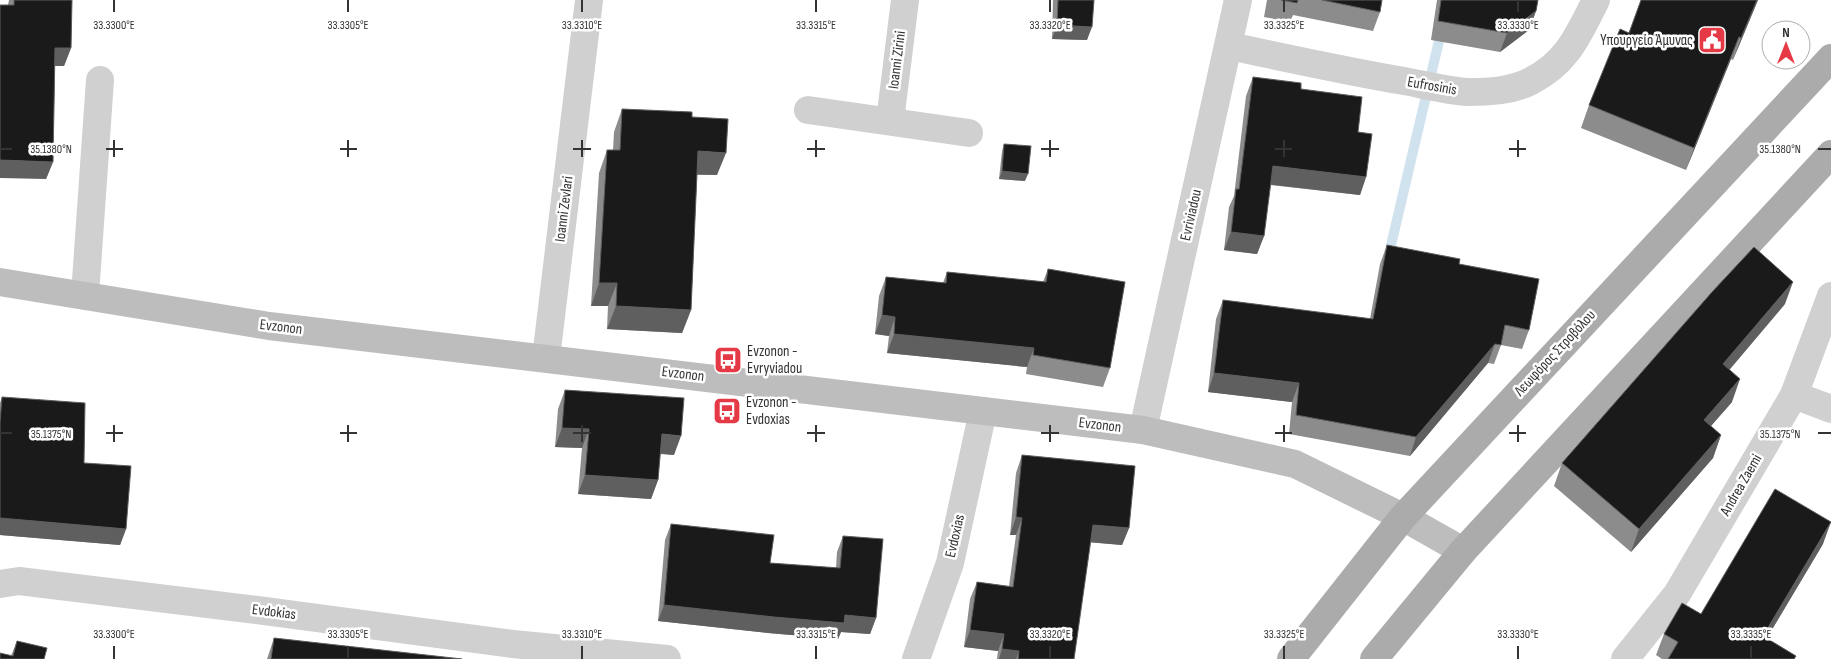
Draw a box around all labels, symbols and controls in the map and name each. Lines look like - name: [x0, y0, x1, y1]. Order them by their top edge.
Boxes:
- text: 33.3300°E: [93, 18, 135, 33]
- text: 33.3305°E: [327, 18, 369, 33]
- text: 33.3310°E: [562, 18, 602, 33]
- text: 33.3315°E: [796, 18, 836, 33]
- text: 33.3320°E: [1029, 18, 1071, 33]
- text: 33.3325°E: [1264, 18, 1304, 33]
- text: 33.3330°E: [1497, 18, 1539, 33]
- north arrow: [1761, 20, 1811, 70]
- text: N: [1782, 24, 1790, 41]
- public building icon: Υπουργείο Άμυνας: [1697, 25, 1727, 55]
- street label: Ioanni Zirini: [884, 30, 910, 90]
- place label: Υπουργείο Άμυνας: [1600, 31, 1693, 50]
- street label: Eufrosinis: [1406, 72, 1458, 100]
- text: 35.1380°N: [30, 142, 72, 157]
- text: 35.1380°N: [1759, 142, 1801, 157]
- street label: Ioanni Zevlari: [551, 175, 577, 243]
- street label: Evriviadou: [1176, 187, 1206, 243]
- street label: Λεωφόρος Στροβόλου: [1509, 306, 1600, 401]
- street label: Evzonon: [259, 315, 303, 339]
- place label: Evzonon - Evryviadou: [747, 342, 802, 378]
- bus stop icon: Evzonon - Evryviadou: [713, 345, 743, 375]
- street label: Evzonon: [661, 362, 705, 386]
- place label: Evzonon - Evdoxias: [746, 393, 796, 429]
- bus stop icon: Evzonon - Evdoxias: [712, 396, 742, 426]
- street label: Evzonon: [1078, 413, 1122, 437]
- text: 35.1375°N: [31, 427, 71, 442]
- text: 35.1375°N: [1760, 427, 1800, 442]
- street label: Andrea Zaemi: [1715, 451, 1766, 520]
- street label: Evdoxias: [941, 513, 969, 559]
- street label: Evdokias: [251, 600, 297, 624]
- text: 33.3300°E: [93, 627, 135, 642]
- text: 33.3305°E: [327, 627, 369, 642]
- text: 33.3310°E: [562, 627, 602, 642]
- text: 33.3315°E: [796, 627, 836, 642]
- text: 33.3320°E: [1029, 627, 1071, 642]
- text: 33.3325°E: [1264, 627, 1304, 642]
- text: 33.3330°E: [1497, 627, 1539, 642]
- text: 33.3335°E: [1731, 627, 1771, 642]

